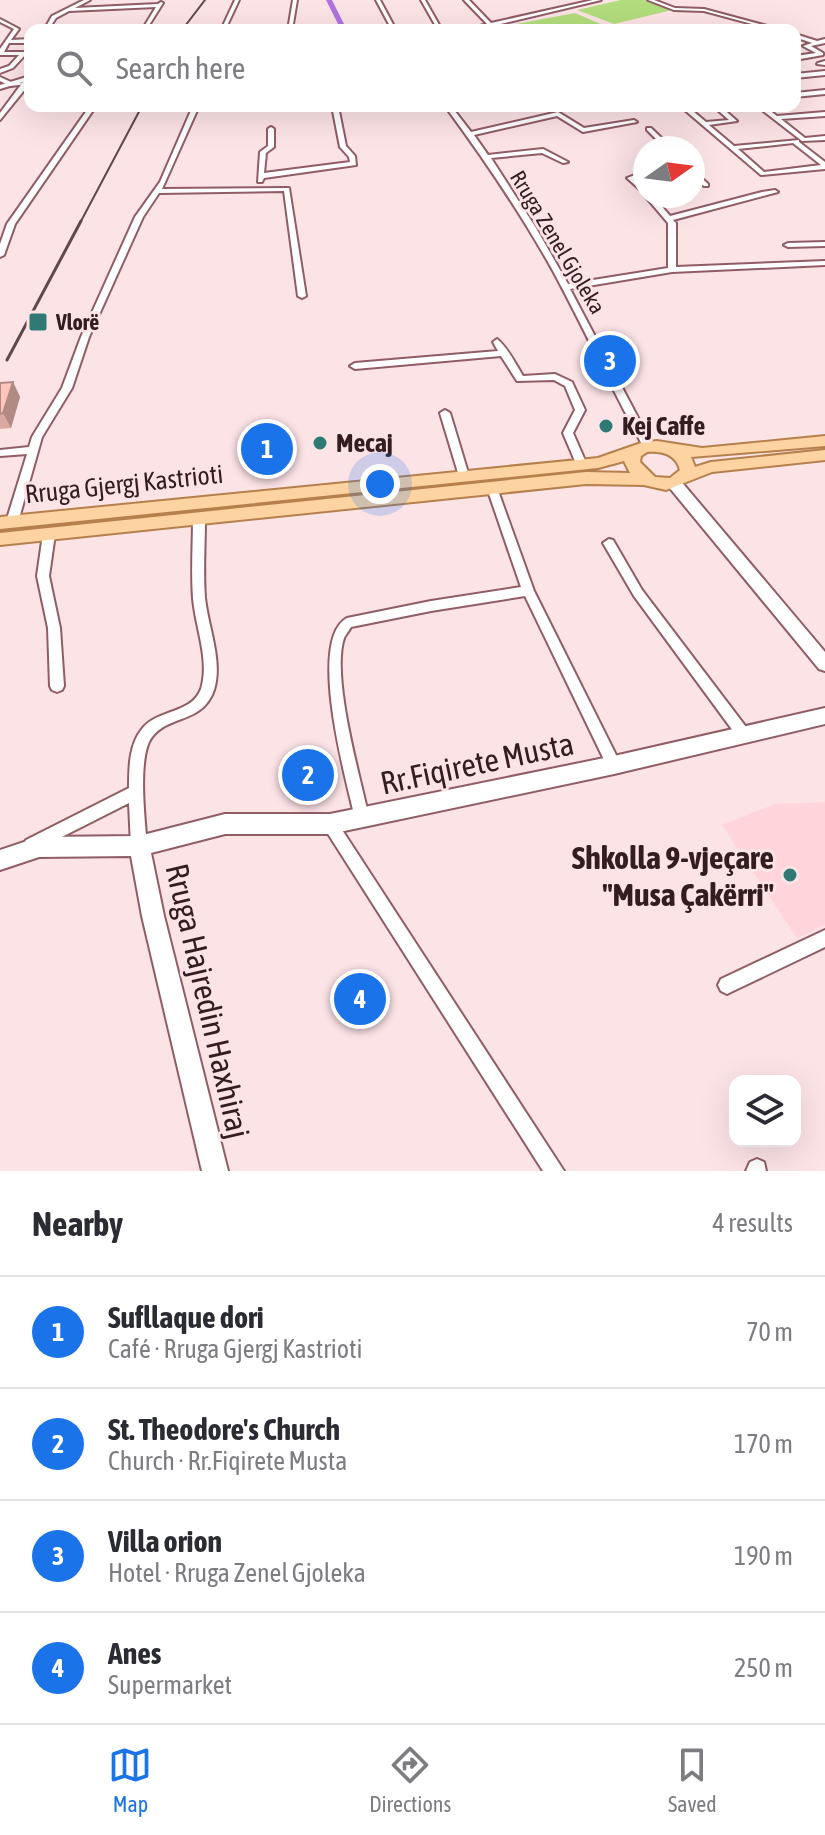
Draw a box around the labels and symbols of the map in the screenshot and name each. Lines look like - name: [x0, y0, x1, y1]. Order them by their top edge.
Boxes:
- north arrow: [633, 136, 705, 208]
- street label: Rruga Zenel Gjoleka: [505, 166, 611, 318]
- place label: Vlorë: [55, 309, 99, 335]
- marker: Vlorë: [27, 311, 49, 333]
- pin: 3: [584, 331, 636, 391]
- place label: Kej Caffe: [622, 411, 705, 441]
- marker: Kej Caffe: [597, 417, 615, 435]
- pin: 1: [241, 419, 293, 479]
- place label: Mecaj: [336, 428, 393, 458]
- marker: Mecaj: [311, 434, 329, 452]
- street label: Rruga Gjergj Kastrioti: [23, 459, 225, 509]
- your location: [360, 464, 400, 504]
- street label: Rr.Fiqirete Musta: [377, 724, 577, 802]
- pin: 2: [282, 745, 334, 805]
- place label: Shkolla 9-vjeçare "Musa Çakërri": [572, 839, 775, 913]
- street label: Rruga Hajredin Haxhiraj: [158, 860, 258, 1142]
- marker: Shkolla 9-vjeçare "Musa Çakërri": [781, 866, 799, 884]
- pin: 4: [334, 969, 386, 1029]

